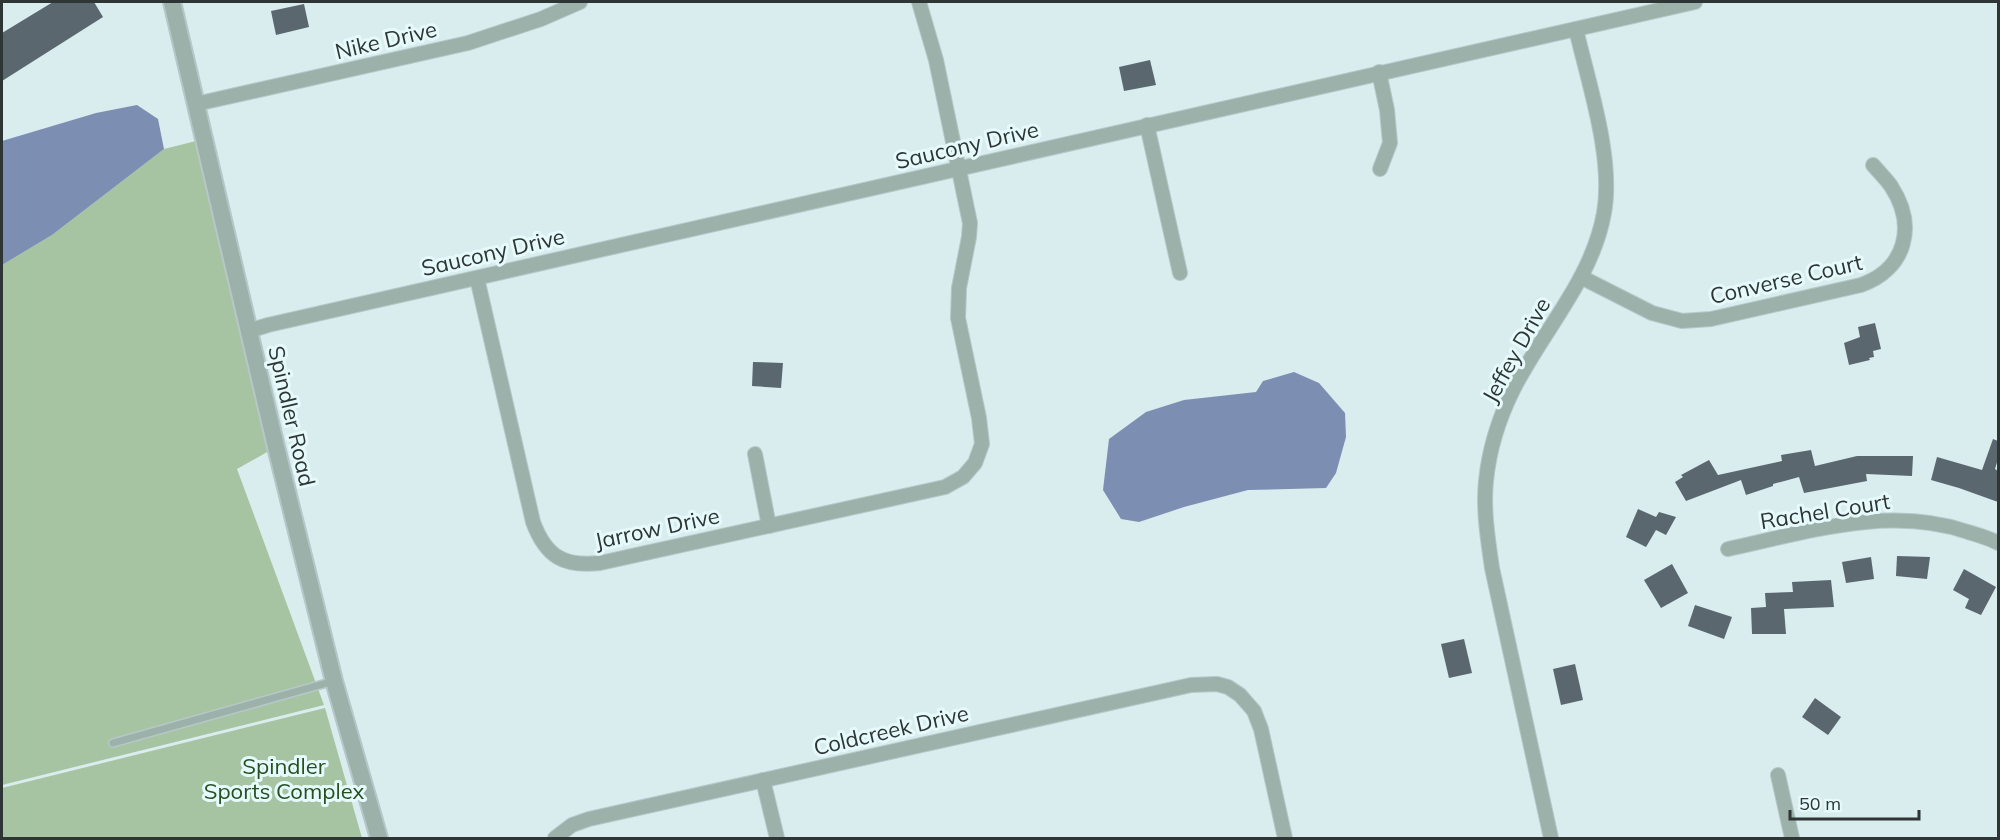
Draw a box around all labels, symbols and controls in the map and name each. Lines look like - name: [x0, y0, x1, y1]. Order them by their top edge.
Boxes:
- street label: Nike Drive: [332, 15, 440, 65]
- street label: Saucony Drive: [893, 115, 1041, 175]
- street label: Saucony Drive: [419, 222, 567, 282]
- street label: Converse Court: [1707, 248, 1865, 310]
- street label: Jeffey Drive: [1476, 293, 1556, 407]
- street label: Spindler Road: [262, 343, 322, 489]
- street label: Rachel Court: [1758, 487, 1892, 535]
- street label: Jarrow Drive: [592, 501, 722, 555]
- street label: Coldcreek Drive: [811, 699, 971, 761]
- park label: Spindler Sports Complex: [204, 752, 365, 805]
- scale bar: [1790, 783, 1919, 821]
- text: 50 m: [1799, 792, 1841, 815]

